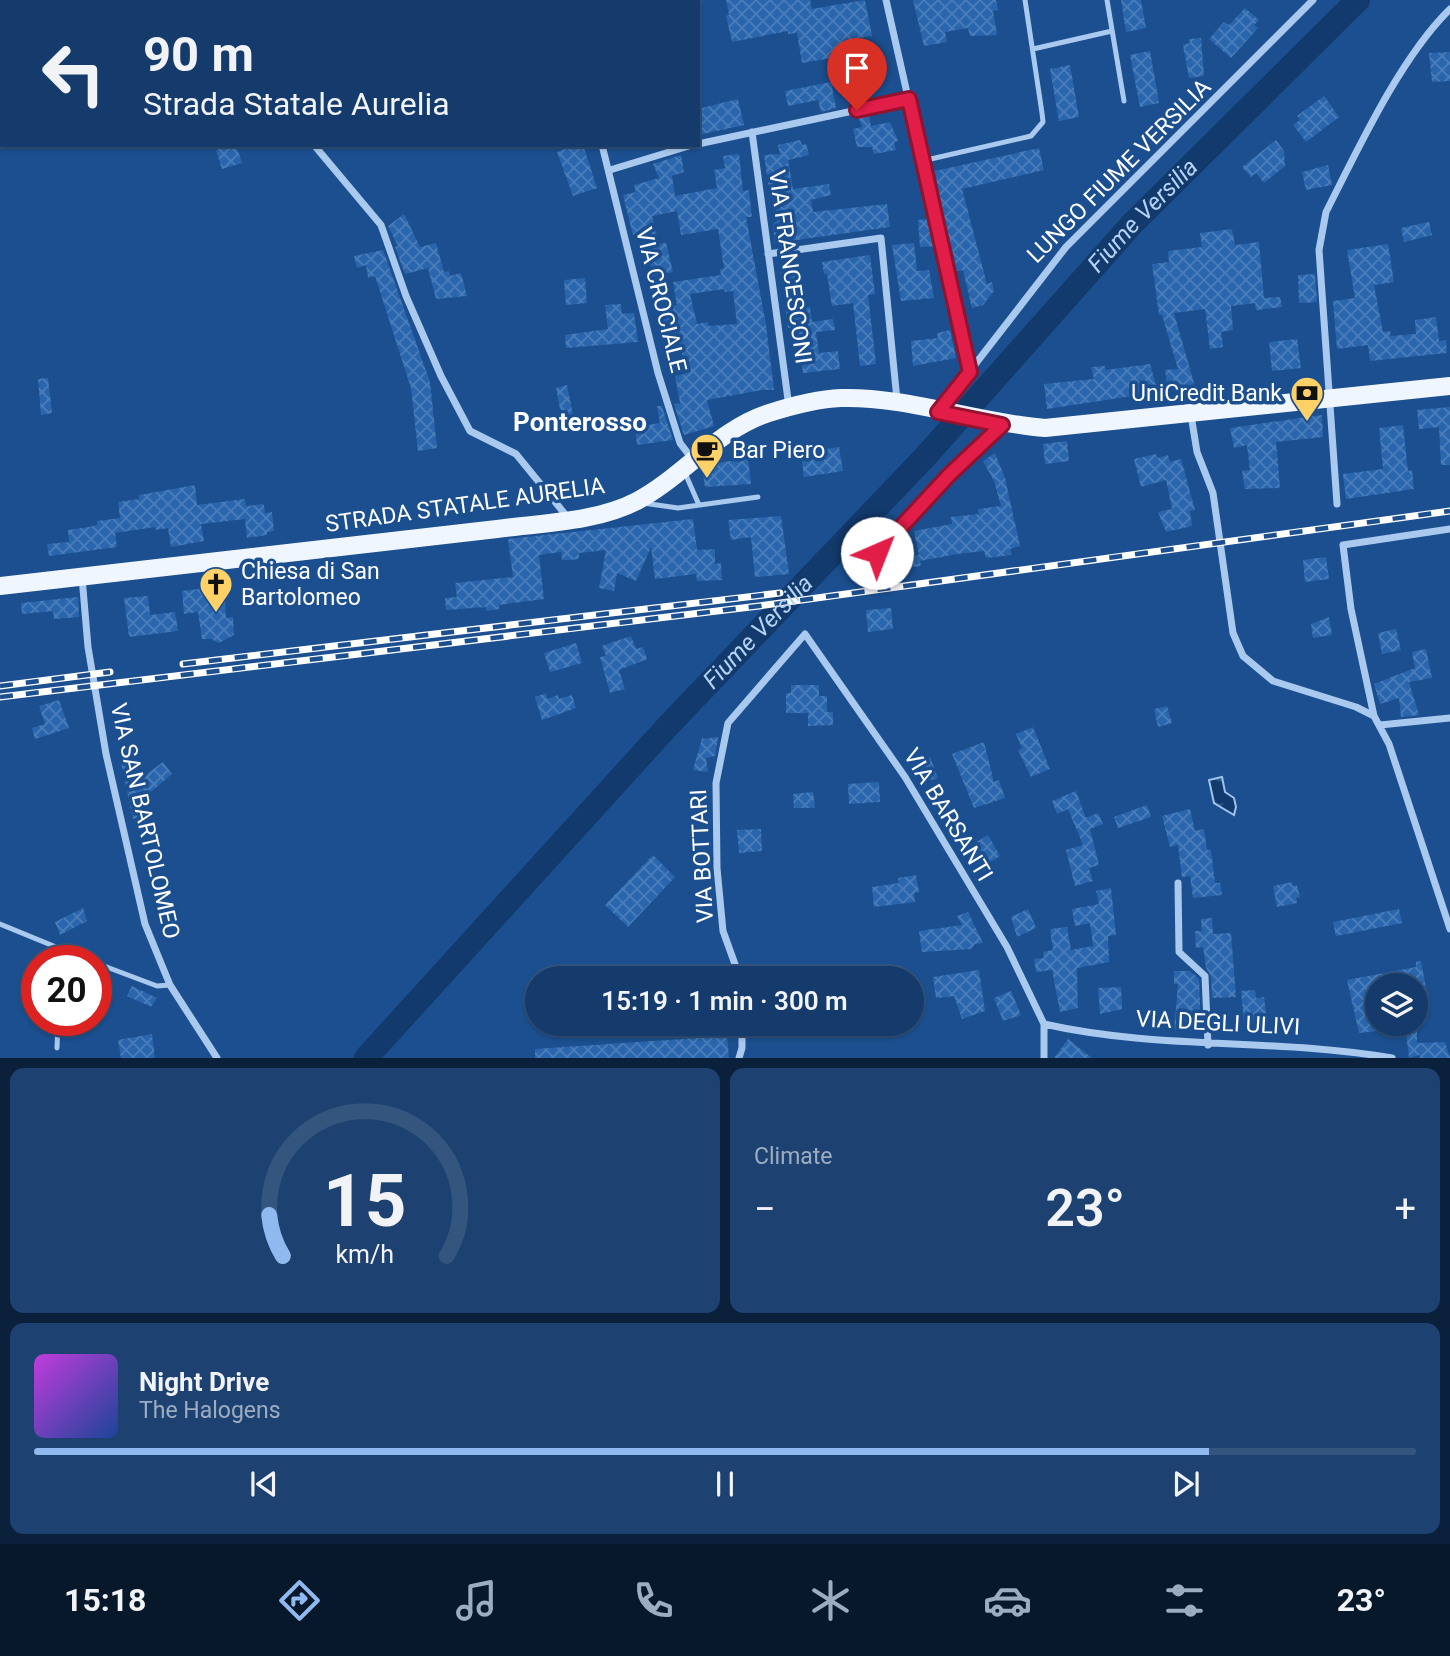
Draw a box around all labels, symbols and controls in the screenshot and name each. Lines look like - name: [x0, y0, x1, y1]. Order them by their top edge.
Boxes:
- text: 90 m: [143, 26, 254, 83]
- icon: left: [28, 28, 119, 119]
- pin: [827, 38, 887, 110]
- icon: arrive: [838, 49, 876, 87]
- street label: LUNGO FIUME VERSILIA: [1022, 74, 1216, 268]
- text: Strada Statale Aurelia: [143, 85, 450, 123]
- water label: Fiume Versilia: [1082, 153, 1203, 278]
- street label: VIA FRANCESCONI: [763, 168, 817, 366]
- street label: VIA CROCIALE: [630, 225, 692, 375]
- bank icon: UniCredit Bank: [1288, 374, 1326, 423]
- place label: UniCredit Bank: [1131, 380, 1282, 407]
- district label: Ponterosso: [513, 407, 647, 437]
- cafe icon: Bar Piero: [688, 431, 726, 480]
- place label: Bar Piero: [732, 437, 825, 464]
- street label: STRADA STATALE AURELIA: [323, 472, 607, 538]
- position arrow: [840, 516, 914, 590]
- place label: Chiesa di San Bartolomeo: [241, 558, 380, 611]
- church icon: Chiesa di San Bartolomeo: [197, 565, 235, 614]
- water label: Fiume Versilia: [697, 569, 819, 694]
- street label: VIA SAN BARTOLOMEO: [105, 701, 185, 941]
- street label: VIA BARSANTI: [898, 744, 998, 886]
- street label: VIA BOTTARI: [685, 788, 719, 924]
- speed limit sign: 20: [21, 945, 112, 1036]
- map controls: [1365, 973, 1428, 1036]
- button: layers: [1365, 973, 1428, 1036]
- text: 15:19 · 1 min · 300 m: [601, 986, 848, 1016]
- street label: VIA DEGLI ULIVI: [1135, 1005, 1301, 1041]
- text: Climate: [754, 1143, 833, 1170]
- text: 15: [323, 1159, 407, 1245]
- text: 23°: [1045, 1178, 1125, 1239]
- text: −: [754, 1187, 776, 1231]
- text: +: [1394, 1187, 1416, 1231]
- text: km/h: [336, 1240, 394, 1269]
- text: Night Drive: [139, 1367, 269, 1397]
- text: The Halogens: [139, 1397, 281, 1424]
- icon: previous: [245, 1465, 283, 1503]
- icon: pause: [706, 1465, 744, 1503]
- icon: next: [1167, 1465, 1205, 1503]
- icon: directions: [275, 1576, 324, 1625]
- icon: music: [452, 1576, 501, 1625]
- icon: phone: [629, 1576, 678, 1625]
- icon: climate: [806, 1576, 855, 1625]
- icon: car: [983, 1576, 1032, 1625]
- icon: filters: [1160, 1576, 1209, 1625]
- text: 15:18: [64, 1581, 146, 1619]
- text: 23°: [1337, 1581, 1386, 1619]

